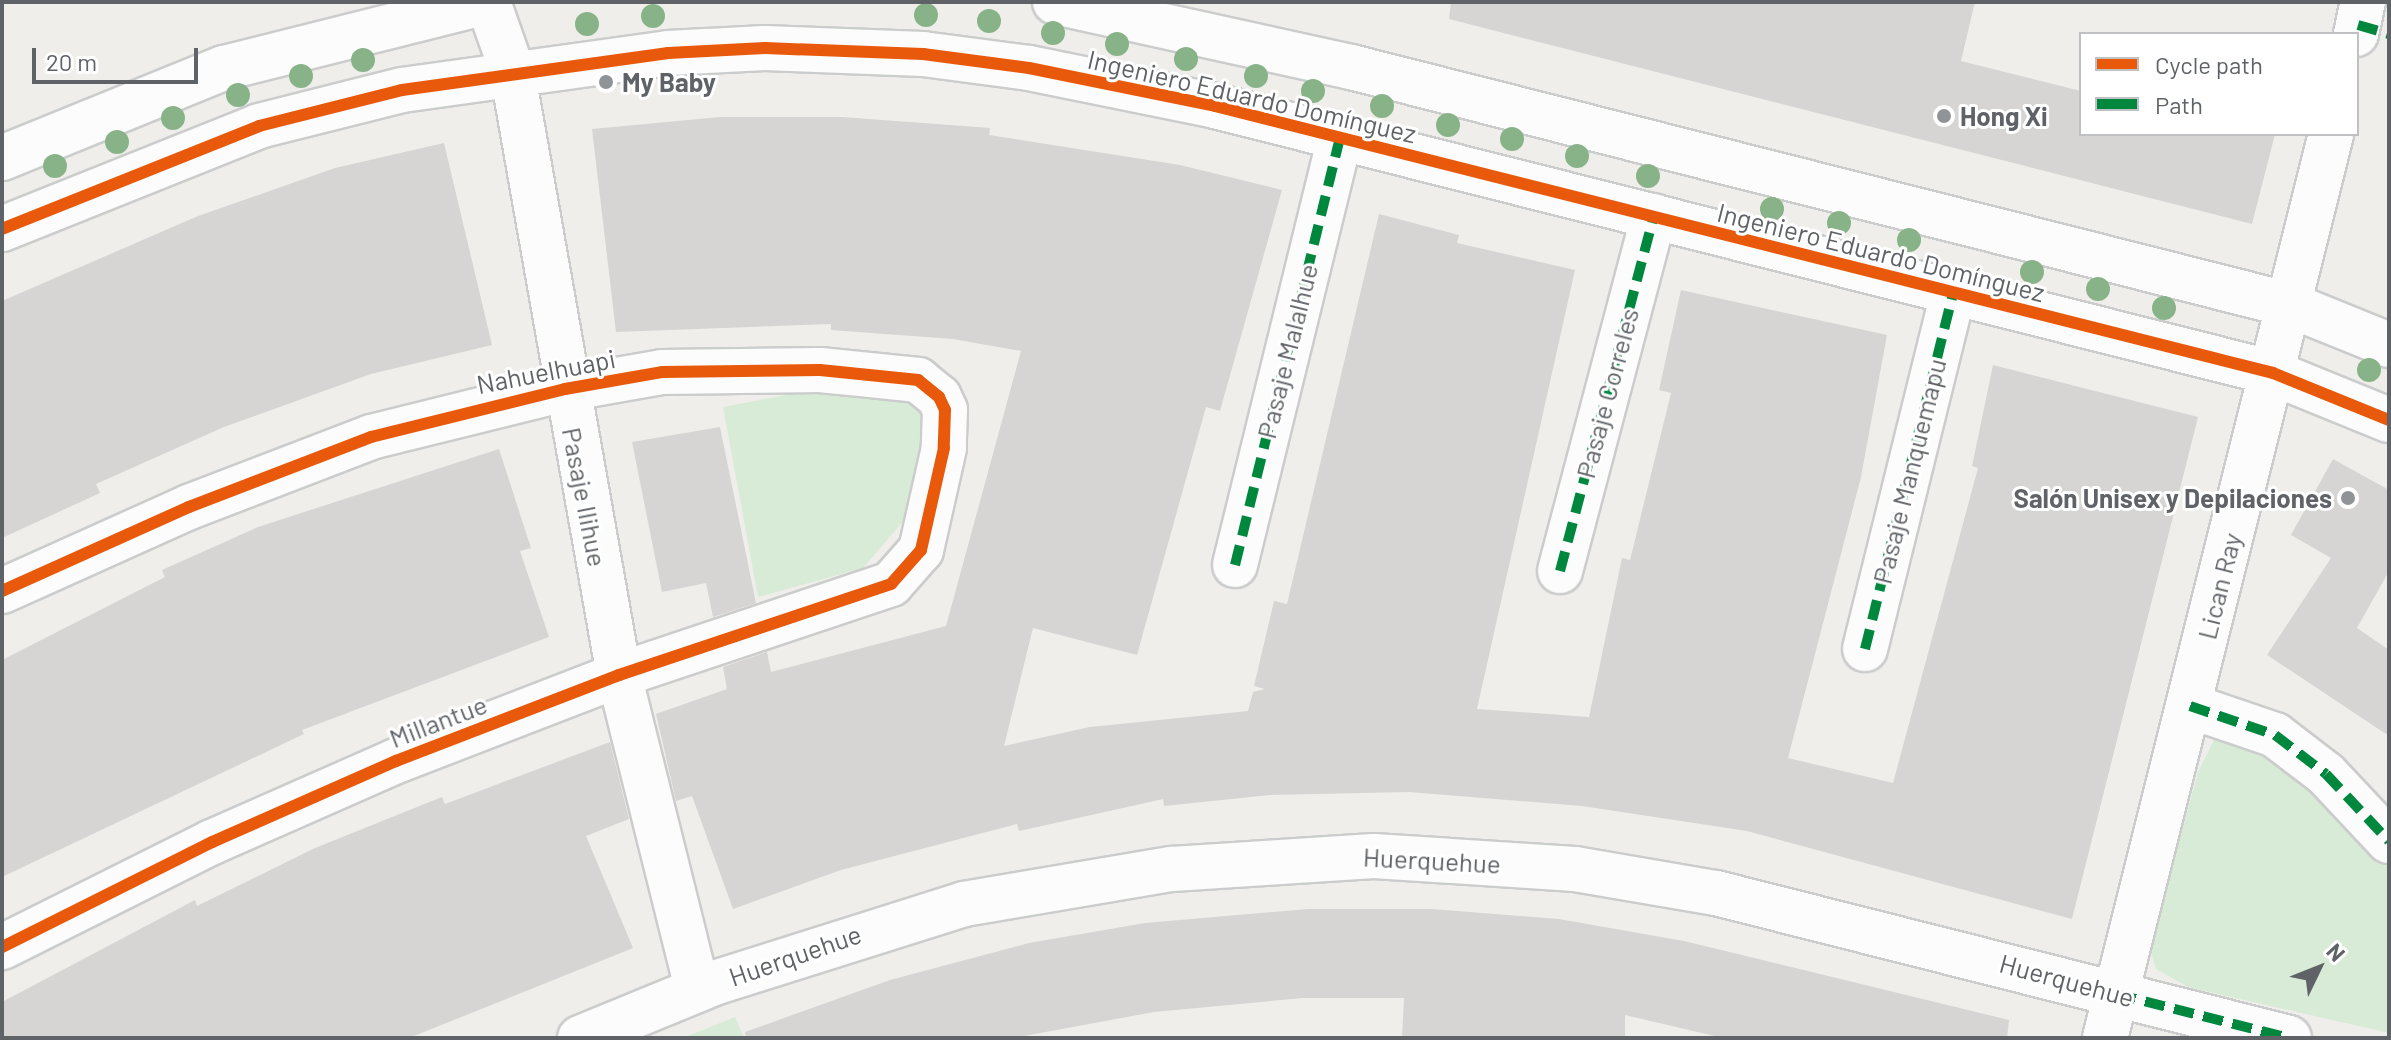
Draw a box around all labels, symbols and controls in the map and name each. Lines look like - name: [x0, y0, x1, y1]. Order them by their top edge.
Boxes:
- scale bar: [36, 32, 202, 82]
- legend: [2079, 32, 2359, 136]
- street label: Ingeniero Eduardo Domínguez: [1085, 43, 1419, 149]
- text: 20 m: [46, 47, 97, 76]
- text: Cycle path: [2155, 50, 2263, 79]
- place label: My Baby: [622, 66, 716, 98]
- marker: My Baby: [597, 73, 615, 91]
- text: Path: [2155, 90, 2203, 119]
- place label: Hong Xi: [1960, 100, 2048, 132]
- marker: Hong Xi: [1935, 107, 1953, 125]
- street label: Ingeniero Eduardo Domínguez: [1714, 196, 2048, 308]
- street label: Pasaje Malalhue: [1250, 260, 1324, 442]
- street label: Pasaje Correles: [1569, 305, 1645, 481]
- street label: Nahuelhuapi: [474, 342, 618, 400]
- street label: Pasaje Manquemapu: [1866, 355, 1952, 587]
- street label: Pasaje Ilihue: [556, 425, 614, 569]
- place label: Salón Unisex y Depilaciones: [2014, 482, 2332, 514]
- marker: Salón Unisex y Depilaciones: [2339, 489, 2357, 507]
- street label: Lican Ray: [2191, 530, 2247, 642]
- street label: Millantue: [385, 688, 491, 754]
- street label: Huerquehue: [1362, 841, 1502, 879]
- street label: Huerquehue: [725, 918, 865, 992]
- north arrow: [2279, 928, 2359, 1008]
- text: N: [2322, 937, 2351, 966]
- street label: Huerquehue: [1996, 947, 2138, 1013]

